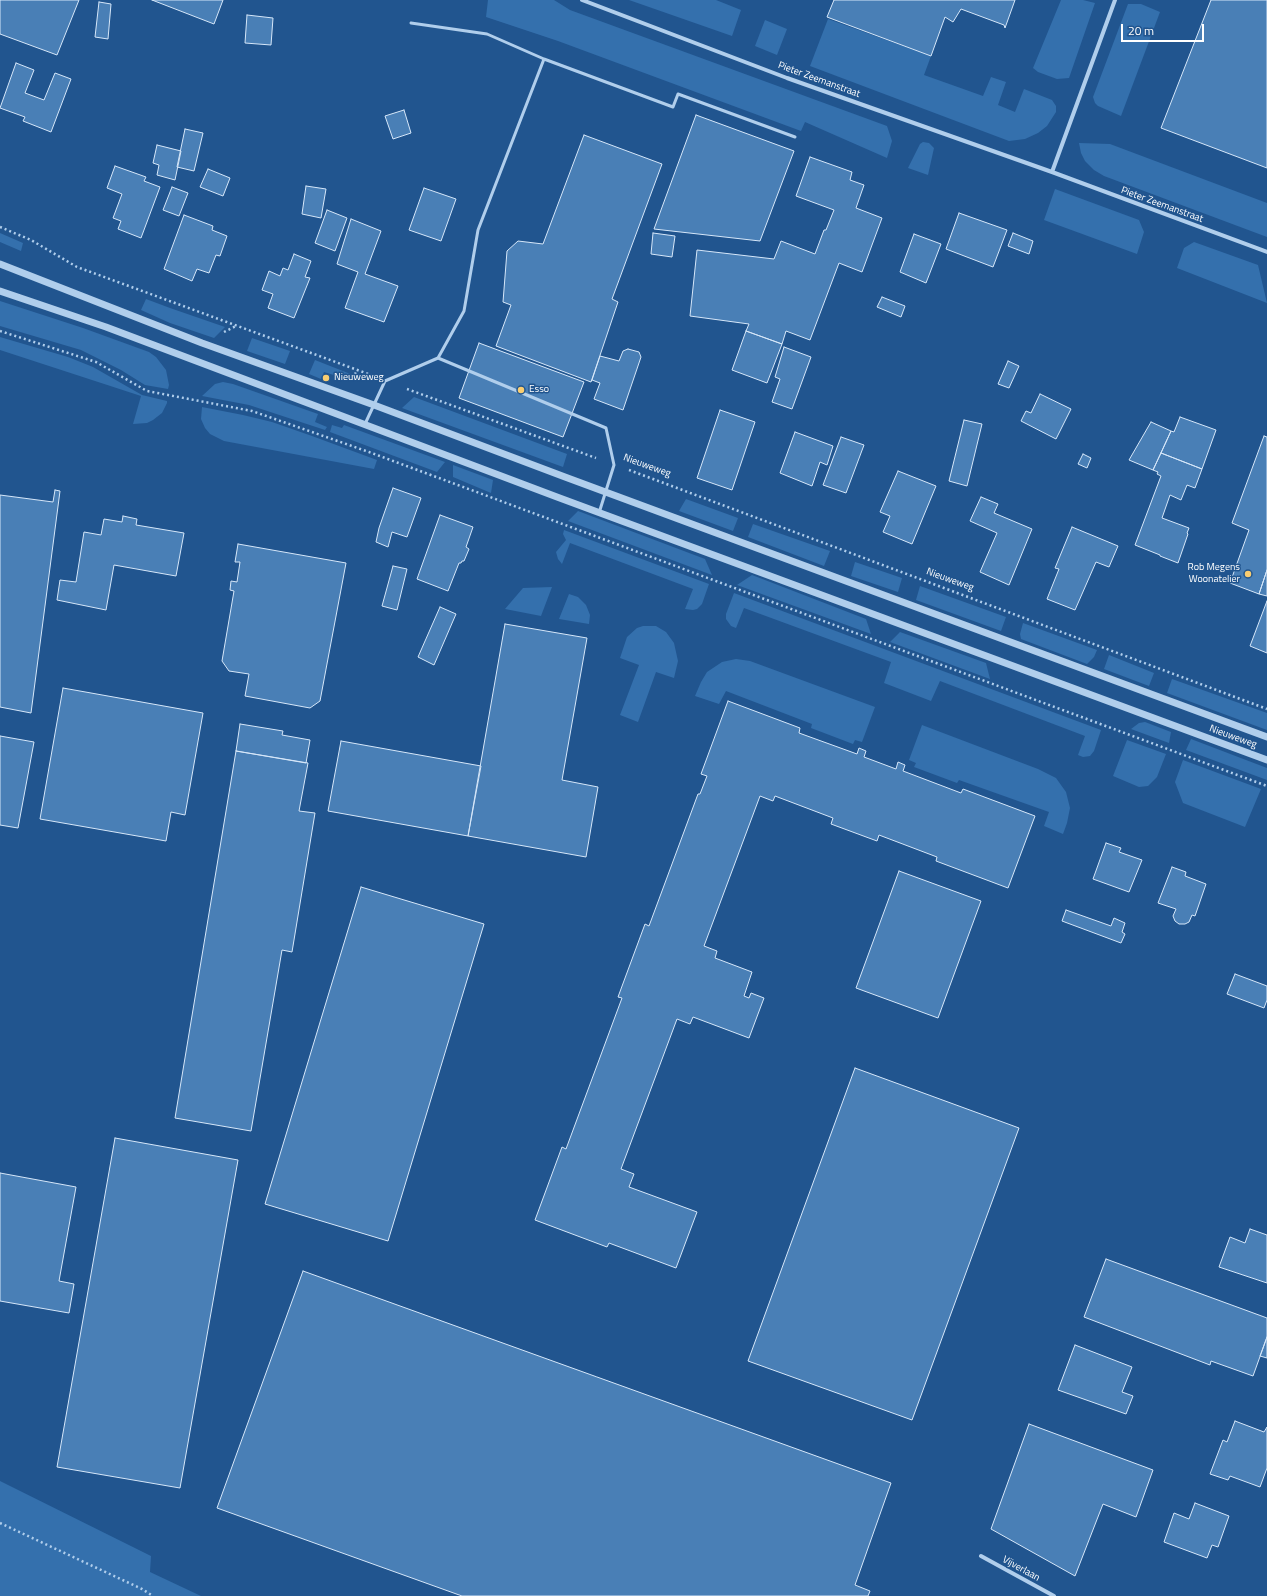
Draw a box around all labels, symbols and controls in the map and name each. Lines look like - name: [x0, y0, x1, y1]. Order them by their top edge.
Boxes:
- scale bar: [1123, 16, 1206, 42]
- text: 20 m: [1128, 21, 1154, 40]
- street label: Pieter Zeemanstraat: [776, 60, 862, 100]
- street label: Pieter Zeemanstraat: [1119, 185, 1205, 225]
- place label: Nieuweweg: [334, 372, 384, 384]
- marker: Nieuweweg: [321, 373, 331, 383]
- place label: Esso: [529, 384, 549, 396]
- marker: Esso: [516, 385, 526, 395]
- street label: Nieuweweg: [622, 452, 672, 480]
- place label: Rob Megens Woonatelier: [1188, 562, 1240, 586]
- street label: Nieuweweg: [925, 566, 975, 594]
- marker: Rob Megens Woonatelier: [1243, 569, 1253, 579]
- street label: Nieuweweg: [1208, 723, 1258, 751]
- street label: Vijverlaan: [1000, 1554, 1042, 1584]

